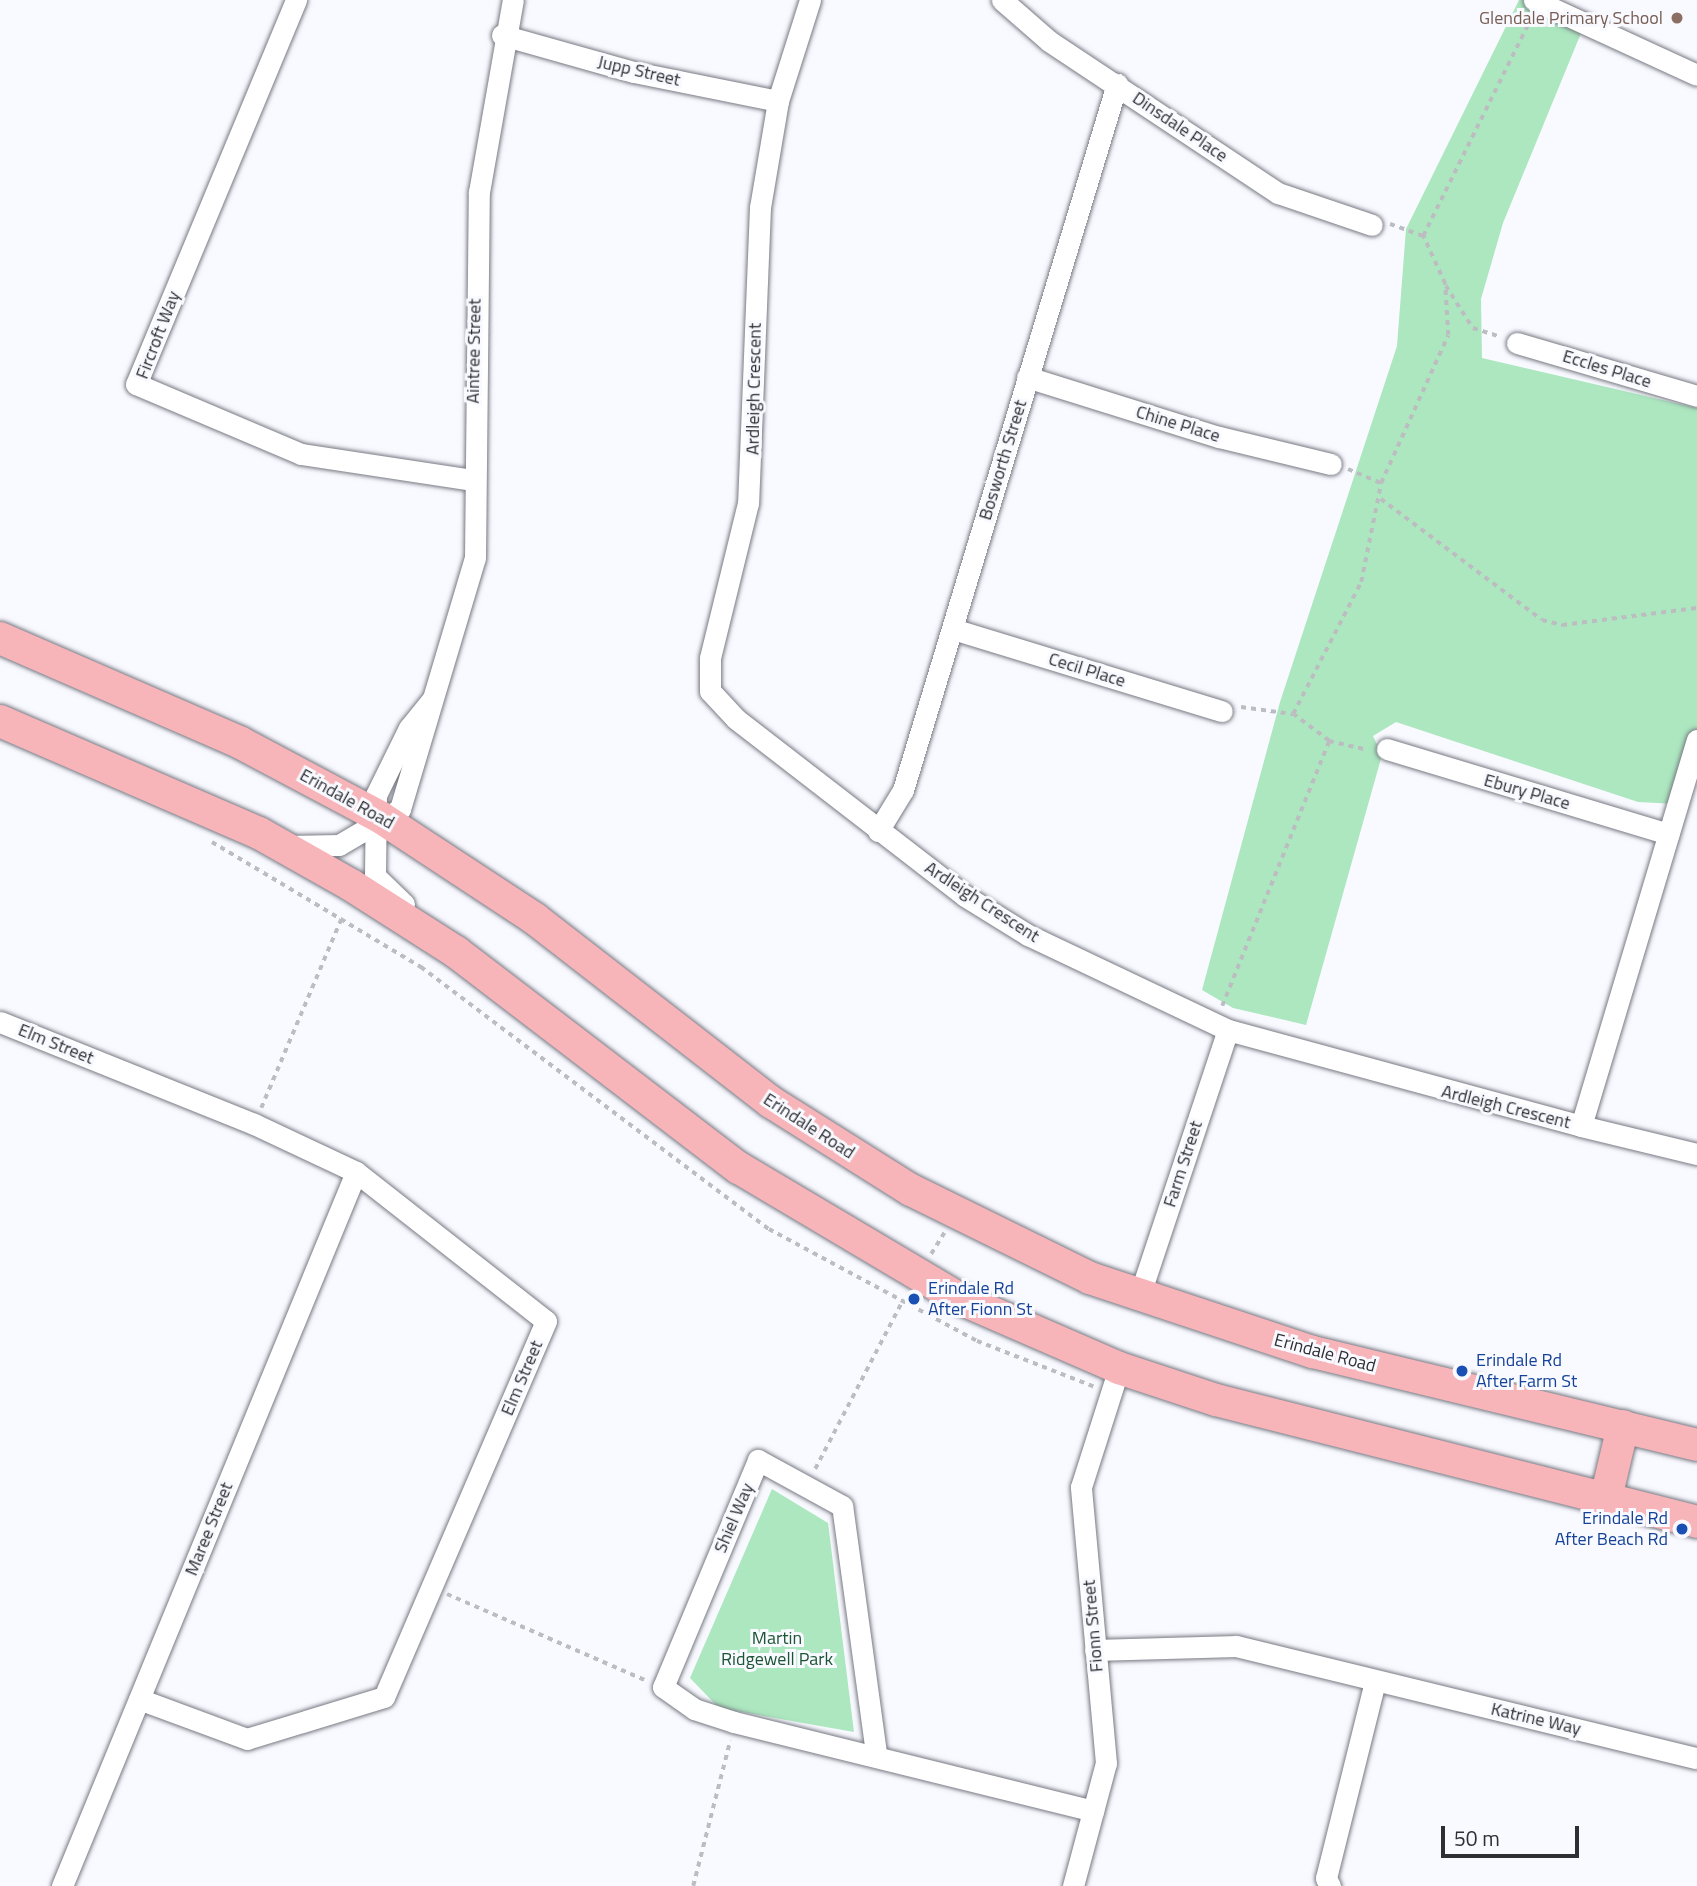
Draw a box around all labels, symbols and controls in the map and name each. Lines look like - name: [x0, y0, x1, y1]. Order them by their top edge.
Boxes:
- place label: Glendale Primary School: [1479, 7, 1663, 29]
- marker: Glendale Primary School: [1669, 10, 1685, 26]
- street label: Jupp Street: [596, 51, 682, 91]
- street label: Dinsdale Place: [1128, 87, 1232, 167]
- street label: Fircroft Way: [131, 288, 185, 382]
- street label: Aintree Street: [462, 298, 486, 404]
- street label: Ardleigh Crescent: [742, 323, 766, 455]
- street label: Eccles Place: [1560, 345, 1654, 393]
- street label: Bosworth Street: [974, 397, 1032, 523]
- street label: Chine Place: [1133, 401, 1223, 447]
- street label: Cecil Place: [1046, 648, 1128, 692]
- street label: Erindale Road: [296, 764, 398, 834]
- street label: Ebury Place: [1481, 769, 1573, 815]
- street label: Ardleigh Crescent: [921, 857, 1043, 947]
- street label: Elm Street: [15, 1019, 97, 1069]
- street label: Ardleigh Crescent: [1439, 1081, 1573, 1133]
- street label: Erindale Road: [759, 1088, 859, 1164]
- street label: Farm Street: [1159, 1118, 1207, 1210]
- place label: Erindale Rd After Fionn St: [928, 1278, 1032, 1320]
- marker: Erindale Rd After Fionn St: [906, 1291, 922, 1307]
- street label: Erindale Road: [1272, 1329, 1378, 1377]
- street label: Elm Street: [497, 1337, 547, 1419]
- place label: Erindale Rd After Farm St: [1476, 1350, 1577, 1392]
- marker: Erindale Rd After Farm St: [1454, 1363, 1470, 1379]
- street label: Maree Street: [180, 1479, 238, 1579]
- street label: Shiel Way: [710, 1480, 758, 1556]
- place label: Erindale Rd After Beach Rd: [1555, 1508, 1668, 1550]
- marker: Erindale Rd After Beach Rd: [1674, 1521, 1690, 1537]
- street label: Fionn Street: [1078, 1579, 1108, 1673]
- park label: Martin Ridgewell Park: [721, 1628, 833, 1670]
- street label: Katrine Way: [1489, 1698, 1583, 1740]
- scale bar: [1445, 1812, 1583, 1856]
- text: 50 m: [1454, 1822, 1500, 1854]

